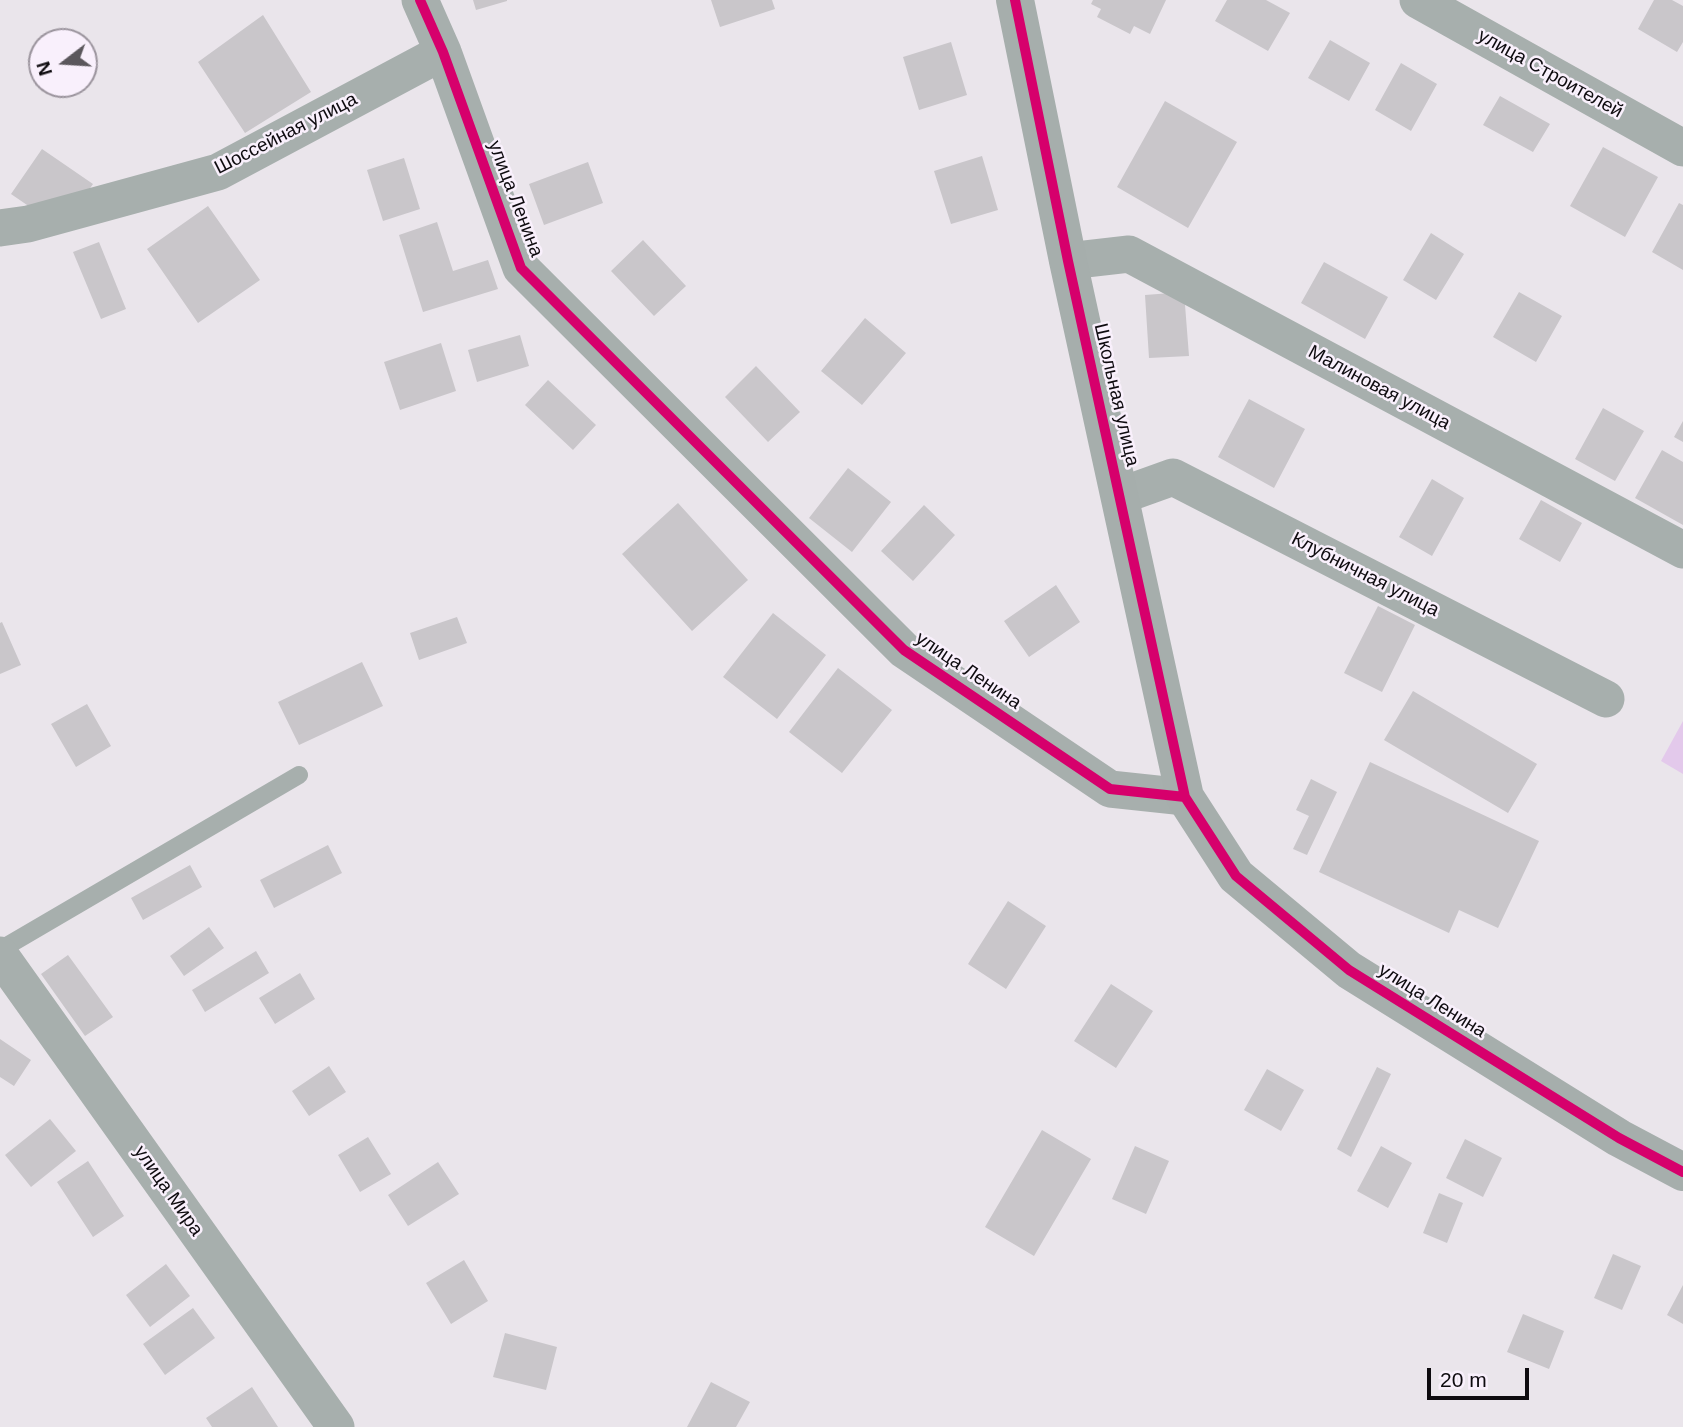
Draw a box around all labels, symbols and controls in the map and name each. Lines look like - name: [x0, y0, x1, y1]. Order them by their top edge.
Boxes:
- street label: улица Строителей: [1473, 25, 1627, 123]
- north arrow: [28, 28, 98, 98]
- text: N: [32, 59, 56, 78]
- street label: Шоссейная улица: [211, 88, 361, 180]
- street label: улица Ленина: [482, 138, 548, 260]
- street label: Школьная улица: [1088, 321, 1144, 469]
- street label: Малиновая улица: [1304, 341, 1454, 435]
- street label: Клубничная улица: [1287, 528, 1443, 622]
- street label: улица Ленина: [911, 627, 1025, 715]
- street label: улица Ленина: [1374, 959, 1490, 1043]
- street label: улица Мира: [129, 1141, 207, 1241]
- scale bar: [1431, 1354, 1532, 1398]
- text: 20 m: [1440, 1368, 1487, 1391]

